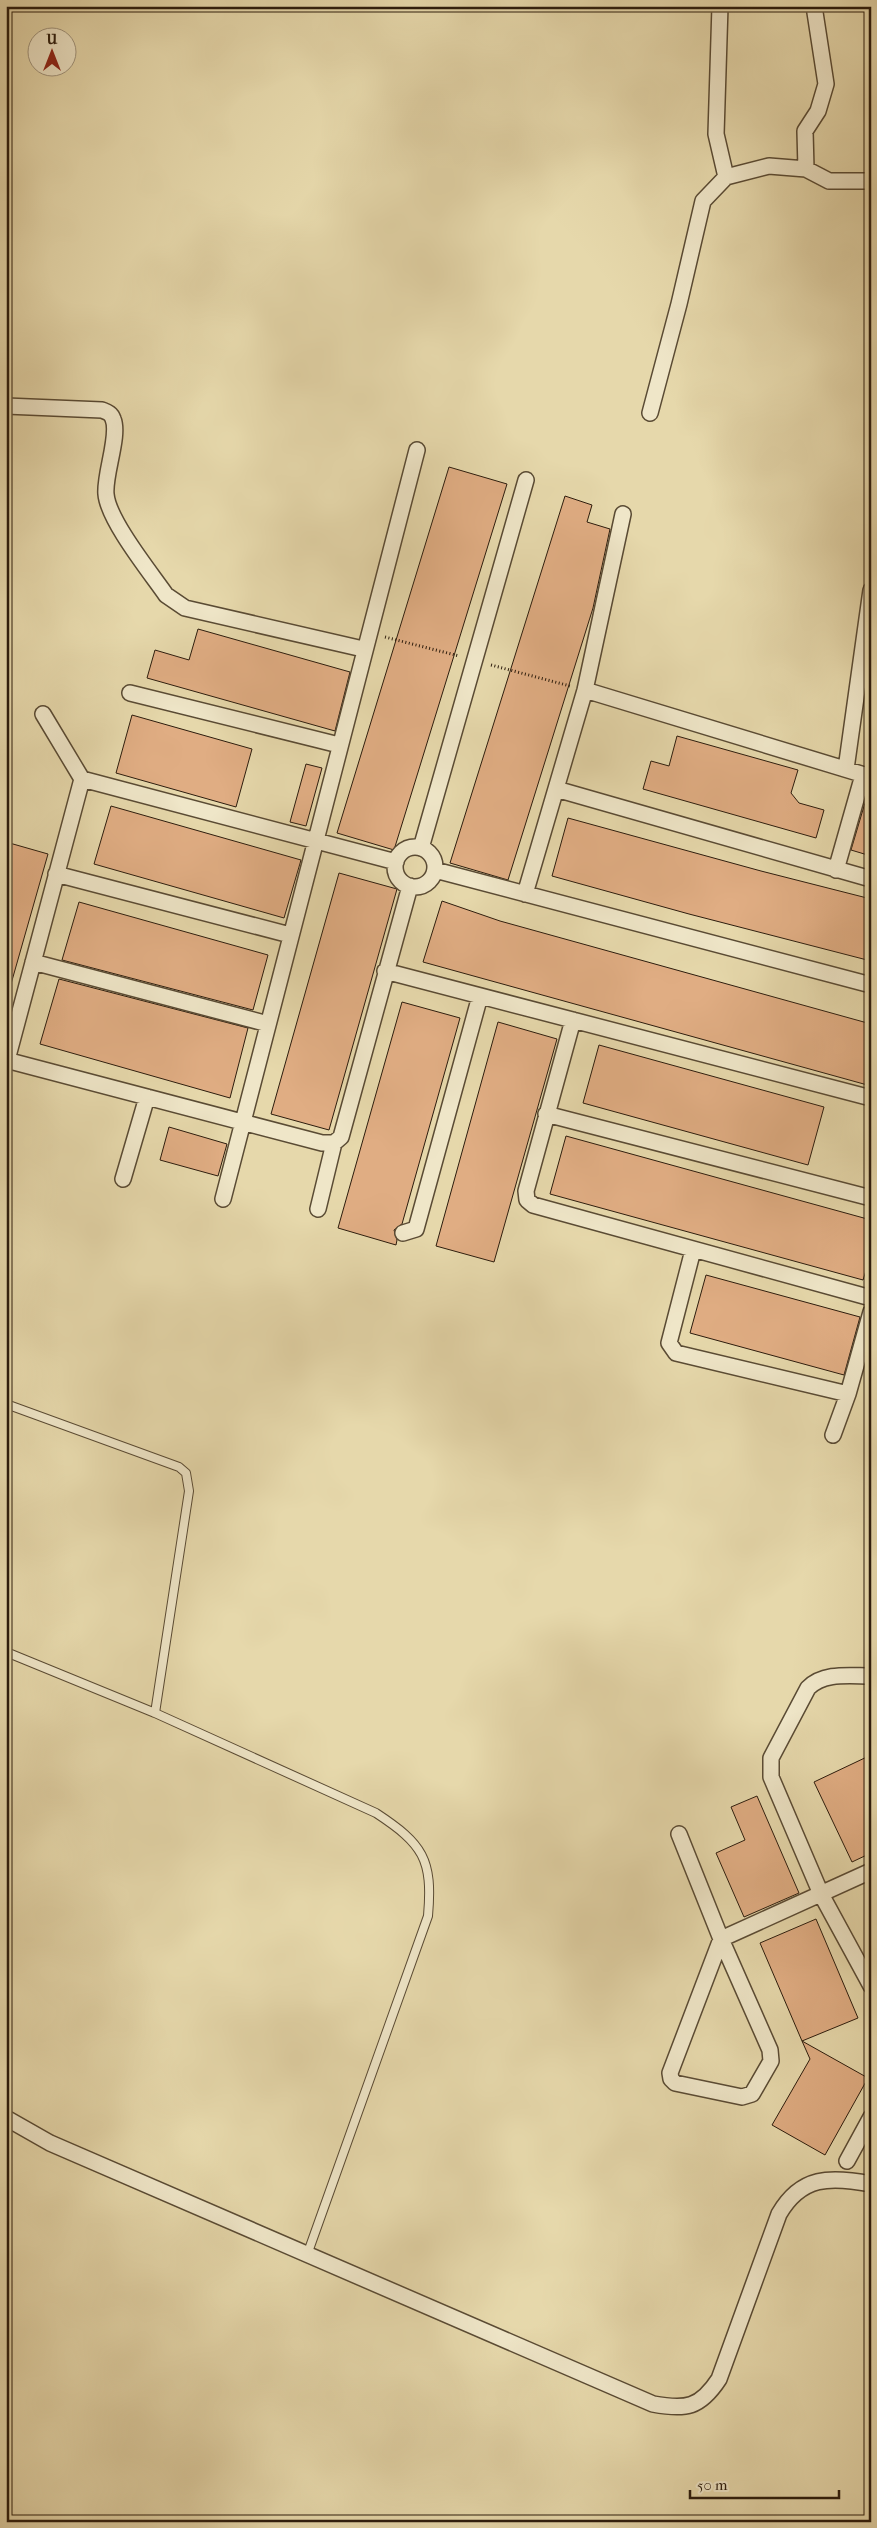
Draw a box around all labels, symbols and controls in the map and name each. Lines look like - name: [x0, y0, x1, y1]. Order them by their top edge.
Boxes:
- north arrow: [28, 28, 78, 78]
- text: U: [46, 31, 58, 48]
- scale bar: [690, 2468, 838, 2500]
- text: 50 m: [697, 2476, 728, 2494]

